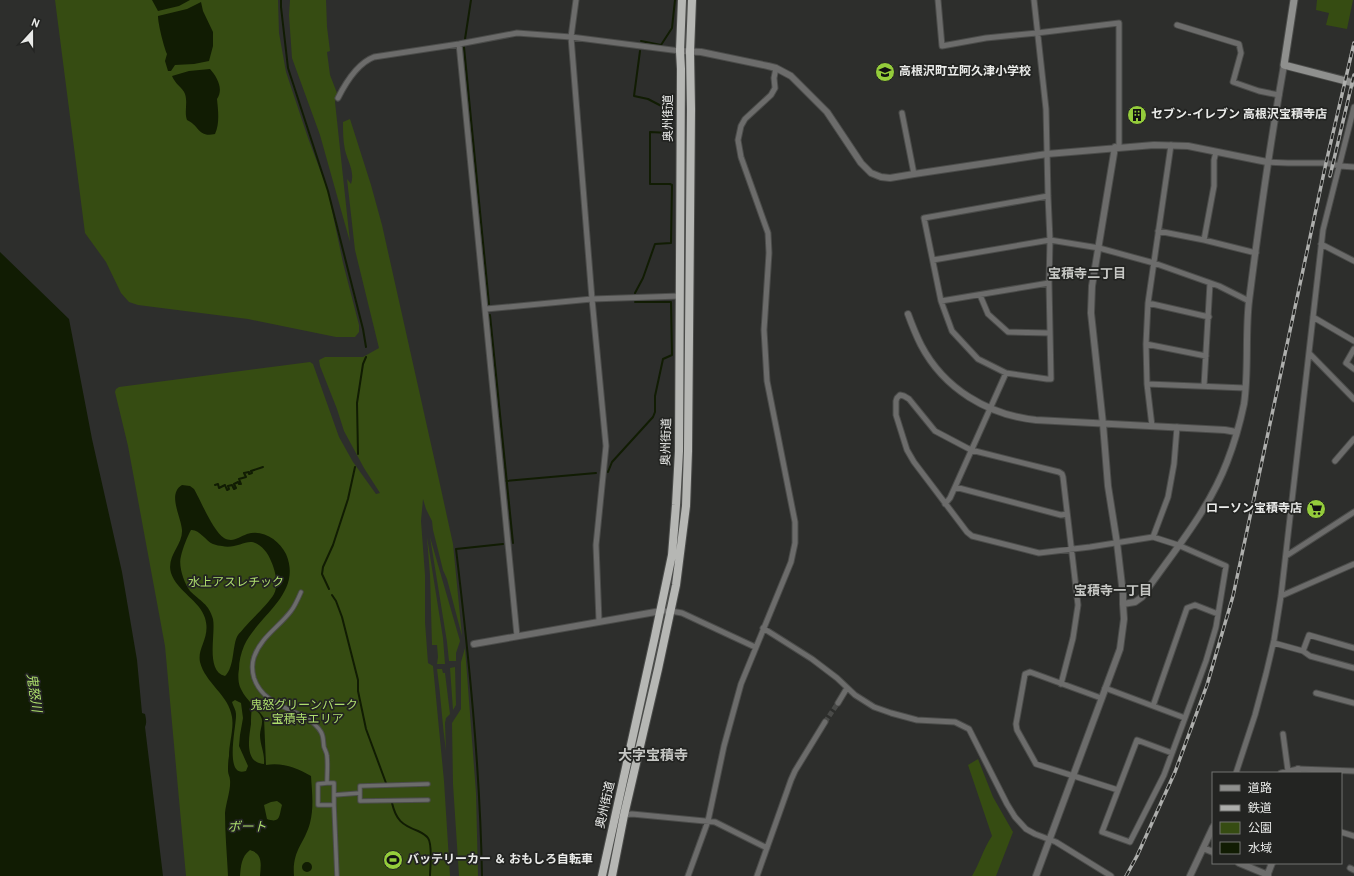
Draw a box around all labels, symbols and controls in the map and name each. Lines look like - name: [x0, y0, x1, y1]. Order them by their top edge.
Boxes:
- north arrow: [12, 12, 52, 52]
- text: N: [29, 16, 41, 32]
- school or university icon: 高根沢町立阿久津小学校: [874, 61, 896, 83]
- place label: 高根沢町立阿久津小学校: [899, 64, 1031, 80]
- street label: 奥州街道: [661, 94, 677, 142]
- building icon: セブン-イレブン 高根沢宝積寺店: [1126, 104, 1148, 126]
- place label: セブン-イレブン 高根沢宝積寺店: [1151, 107, 1327, 123]
- district label: 宝積寺二丁目: [1048, 266, 1126, 283]
- street label: 奥州街道: [659, 418, 675, 466]
- supermarket icon: ローソン宝積寺店: [1305, 498, 1327, 520]
- place label: ローソン宝積寺店: [1206, 501, 1302, 517]
- park label: 水上アスレチック: [188, 575, 284, 591]
- district label: 宝積寺一丁目: [1074, 583, 1152, 600]
- water label: 鬼怒川: [22, 673, 44, 715]
- park label: 鬼怒グリーンパーク - 宝積寺エリア: [250, 698, 358, 728]
- district label: 大字宝積寺: [618, 748, 688, 765]
- legend: [1212, 772, 1342, 864]
- street label: 奥州街道: [593, 780, 619, 830]
- text: 道路: [1248, 781, 1272, 797]
- text: 鉄道: [1248, 801, 1272, 817]
- water label: ボート: [227, 820, 267, 836]
- text: 公園: [1248, 821, 1272, 837]
- text: 水域: [1248, 841, 1272, 857]
- sports icon: バッテリーカー ＆ おもしろ自転車: [382, 849, 404, 871]
- place label: バッテリーカー ＆ おもしろ自転車: [407, 852, 593, 868]

